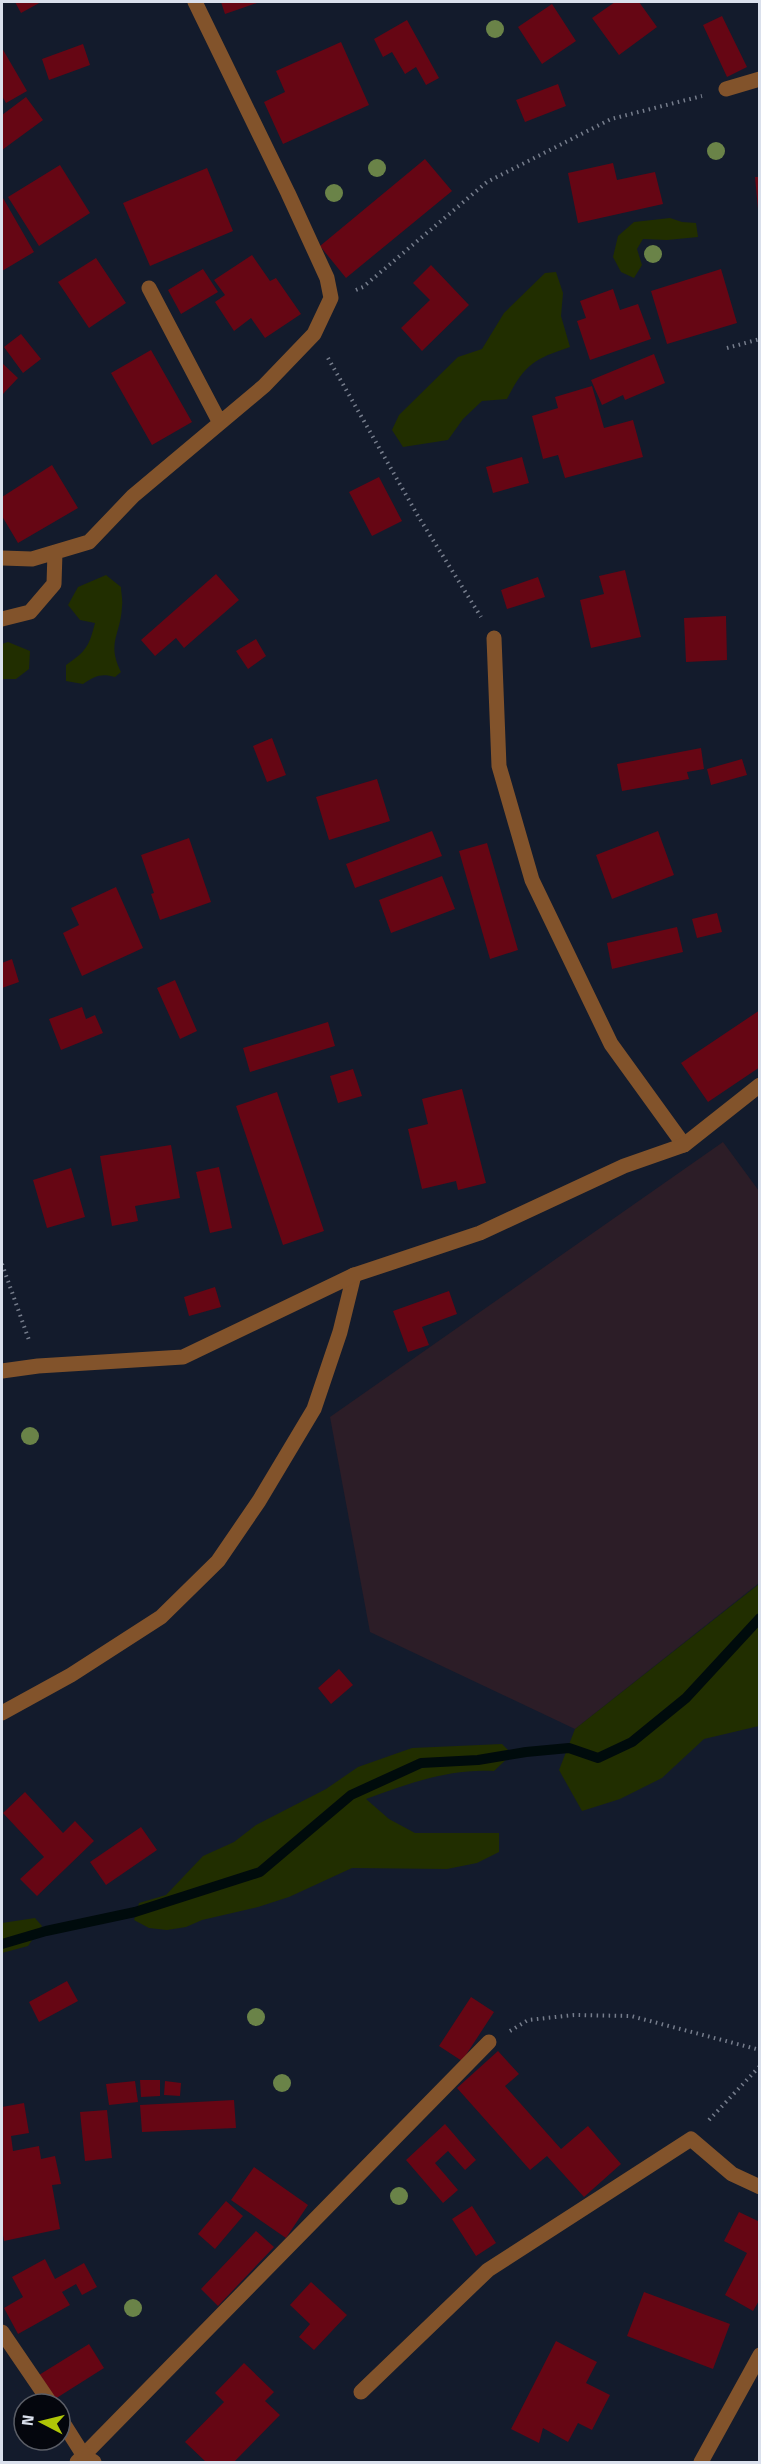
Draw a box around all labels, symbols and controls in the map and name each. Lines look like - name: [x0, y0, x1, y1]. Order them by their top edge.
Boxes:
- north arrow: [12, 2392, 72, 2452]
- text: N: [15, 2413, 40, 2427]

